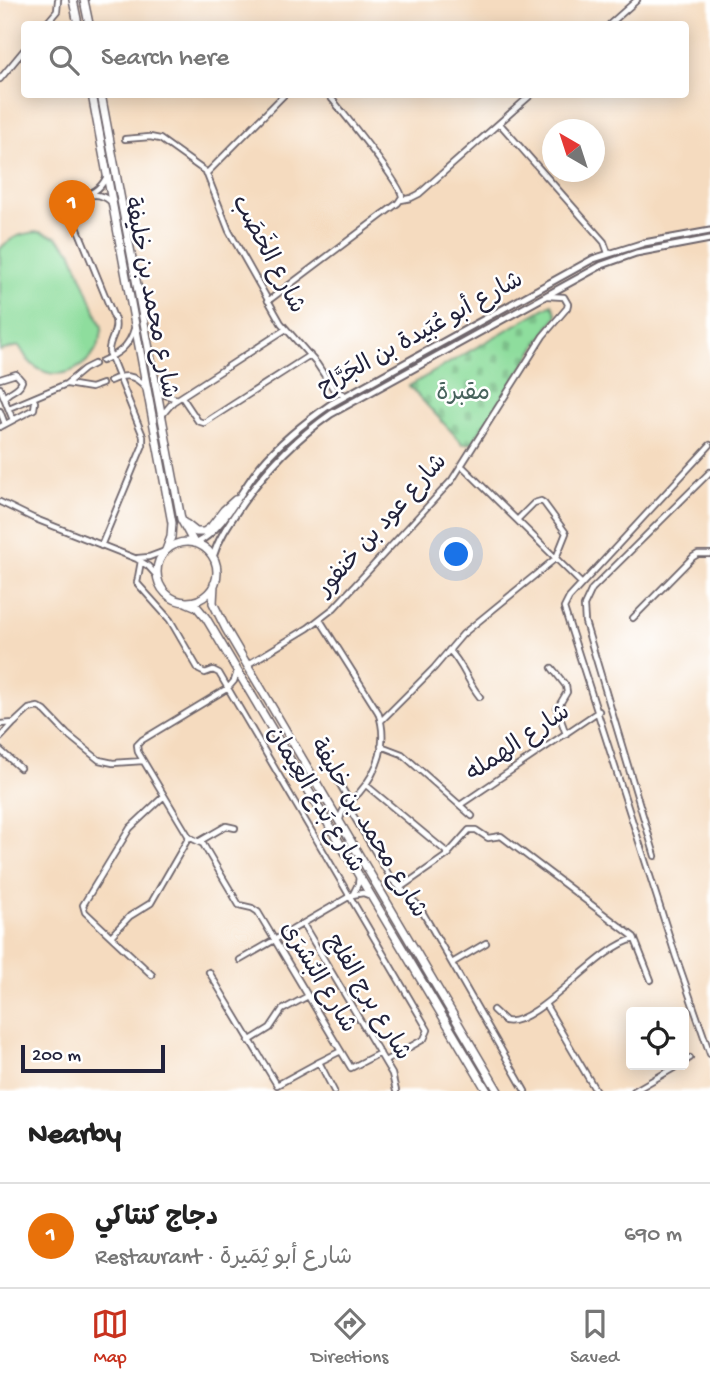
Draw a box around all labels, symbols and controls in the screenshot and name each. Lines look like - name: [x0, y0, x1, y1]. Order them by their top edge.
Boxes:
- search box: [21, 21, 689, 98]
- icon: search: [45, 41, 83, 79]
- text: Search here: [101, 44, 229, 75]
- north arrow: [542, 119, 605, 182]
- pin: 1: [49, 180, 95, 238]
- street label: شارع الخَصَب: [224, 189, 314, 319]
- street label: شارع محمد بن خليفة: [115, 195, 183, 401]
- street label: شارع أبو عُبَيدة بن الجَرَّاح: [311, 263, 529, 404]
- park label: مقبرة: [436, 380, 490, 409]
- street label: شارع عود بن خنفور: [310, 449, 455, 605]
- your location: [439, 537, 473, 571]
- street label: شارع الهمله: [462, 699, 576, 789]
- street label: شارع بَدع العِيمان: [259, 721, 369, 879]
- street label: شارع محمد بن خليفة: [302, 734, 432, 924]
- street label: شارع البُشرَى: [272, 917, 362, 1039]
- street label: شارع برج الفلج: [318, 929, 416, 1067]
- map controls: [626, 1007, 689, 1070]
- button: locate: [626, 1007, 689, 1070]
- scale bar: [21, 1042, 164, 1074]
- text: 200 m: [32, 1045, 81, 1068]
- text: Nearby: [28, 1119, 121, 1154]
- text: دجاج كنتاكي: [95, 1204, 218, 1235]
- text: 1: [46, 1222, 56, 1249]
- text: 690 m: [624, 1222, 682, 1249]
- text: Restaurant · شارع أبو ثِمَيرة: [95, 1245, 352, 1272]
- tab: Map: [91, 1305, 129, 1370]
- tab: Directions: [311, 1305, 388, 1370]
- tab: Saved: [570, 1305, 619, 1370]

